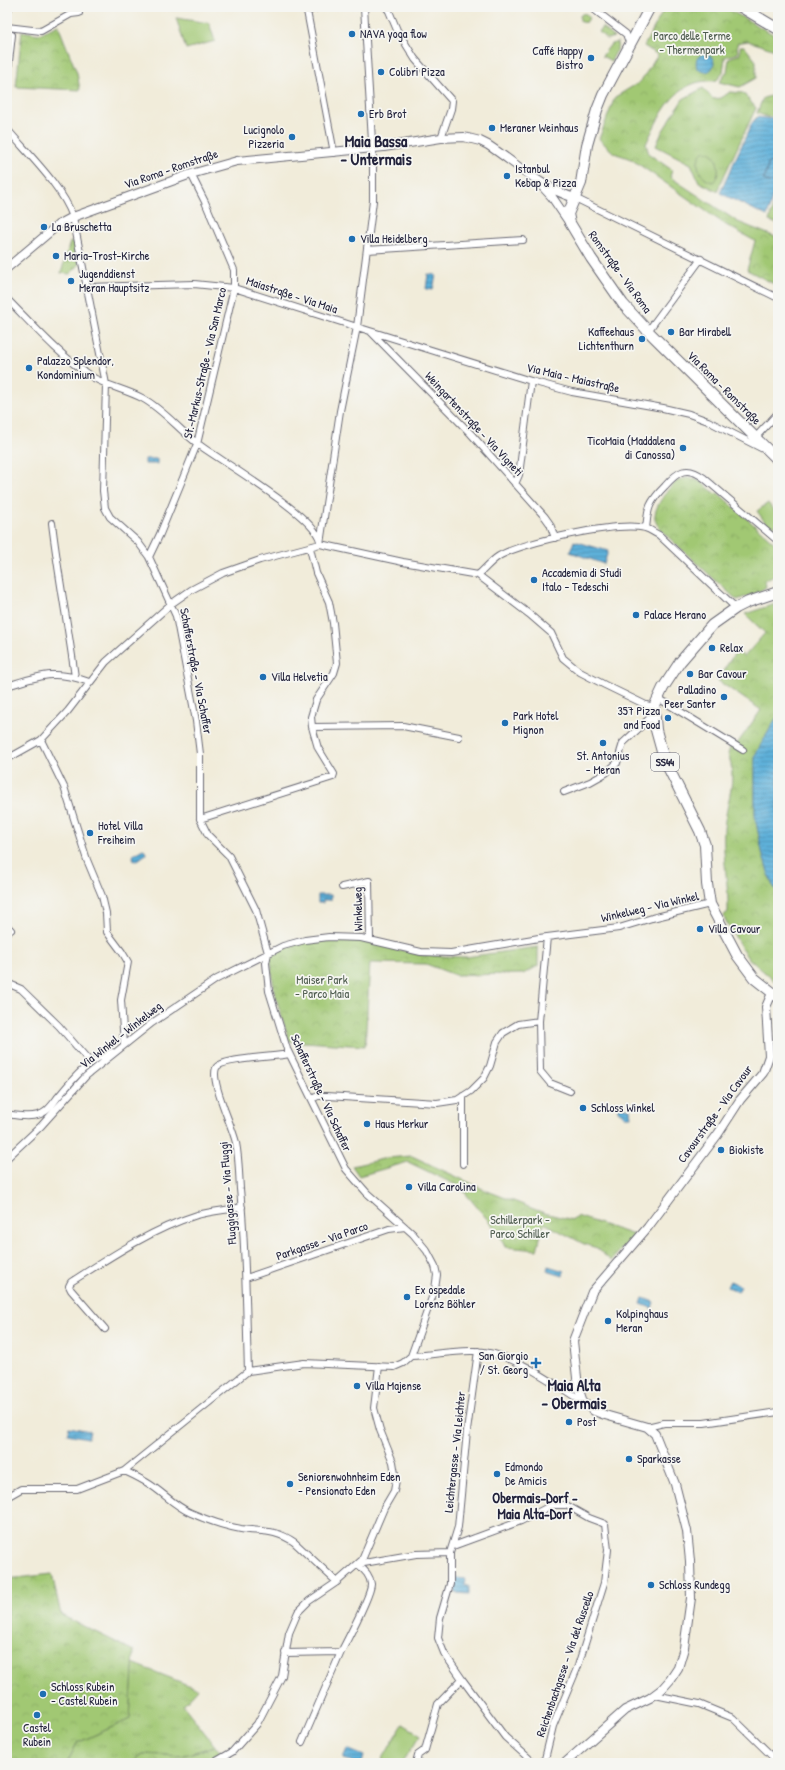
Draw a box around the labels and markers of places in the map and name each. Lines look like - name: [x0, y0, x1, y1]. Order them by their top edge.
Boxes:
- place label: NAVA yoga flow: [360, 25, 427, 42]
- marker: NAVA yoga flow: [347, 29, 357, 39]
- place label: Caffé Happy Bistro: [532, 42, 583, 73]
- marker: Caffé Happy Bistro: [586, 53, 596, 63]
- place label: Colibri Pizza: [389, 63, 445, 80]
- marker: Colibri Pizza: [376, 67, 386, 77]
- place label: Erb Brot: [369, 105, 407, 122]
- marker: Erb Brot: [356, 109, 366, 119]
- place label: Meraner Weinhaus: [500, 119, 579, 136]
- place label: Lucignolo Pizzeria: [244, 121, 284, 152]
- marker: Meraner Weinhaus: [487, 123, 497, 133]
- marker: Lucignolo Pizzeria: [287, 132, 297, 142]
- place label: Istanbul Kebap & Pizza: [515, 160, 576, 191]
- marker: Istanbul Kebap & Pizza: [502, 171, 512, 181]
- place label: La Bruschetta: [52, 218, 112, 235]
- marker: La Bruschetta: [39, 222, 49, 232]
- place label: Villa Heidelberg: [360, 230, 427, 247]
- marker: Villa Heidelberg: [347, 234, 357, 244]
- place label: Maria-Trost-Kirche: [64, 247, 150, 264]
- marker: Maria-Trost-Kirche: [51, 251, 61, 261]
- place label: Jugenddienst Meran Hauptsitz: [79, 265, 149, 296]
- marker: Jugenddienst Meran Hauptsitz: [66, 276, 76, 286]
- place label: Kaffeehaus Lichtenthurn: [579, 323, 634, 354]
- place label: Bar Mirabell: [679, 323, 732, 340]
- marker: Bar Mirabell: [666, 327, 676, 337]
- marker: Kaffeehaus Lichtenthurn: [637, 334, 647, 344]
- place label: Palazzo Splendor, Kondominium: [37, 352, 114, 383]
- marker: Palazzo Splendor, Kondominium: [24, 363, 34, 373]
- place label: TicoMaia (Maddalena di Canossa): [587, 432, 675, 463]
- marker: TicoMaia (Maddalena di Canossa): [678, 443, 688, 453]
- place label: Accademia di Studi Italo - Tedeschi: [542, 564, 622, 595]
- marker: Accademia di Studi Italo - Tedeschi: [529, 575, 539, 585]
- place label: Palace Merano: [644, 606, 706, 623]
- marker: Palace Merano: [631, 610, 641, 620]
- place label: Relax: [720, 639, 744, 656]
- marker: Relax: [707, 643, 717, 653]
- place label: Bar Cavour: [698, 665, 747, 682]
- place label: Villa Helvetia: [271, 668, 328, 685]
- marker: Bar Cavour: [685, 669, 695, 679]
- marker: Villa Helvetia: [258, 672, 268, 682]
- place label: Palladino Peer Santer: [664, 681, 716, 712]
- marker: Palladino Peer Santer: [719, 692, 729, 702]
- place label: 357 Pizza and Food: [617, 702, 660, 733]
- place label: Park Hotel Mignon: [513, 707, 559, 738]
- marker: 357 Pizza and Food: [663, 713, 673, 723]
- marker: Park Hotel Mignon: [500, 718, 510, 728]
- marker: St. Antonius - Meran: [598, 738, 608, 748]
- place label: St. Antonius - Meran: [577, 747, 630, 778]
- place label: Hotel Villa Freiheim: [97, 817, 143, 848]
- marker: Hotel Villa Freiheim: [85, 828, 95, 838]
- place label: Villa Cavour: [708, 920, 761, 937]
- marker: Villa Cavour: [695, 924, 705, 934]
- place label: Schloss Winkel: [591, 1099, 655, 1116]
- marker: Schloss Winkel: [578, 1103, 588, 1113]
- place label: Haus Merkur: [375, 1115, 429, 1132]
- marker: Haus Merkur: [362, 1119, 372, 1129]
- place label: Biokiste: [729, 1141, 764, 1158]
- marker: Biokiste: [716, 1145, 726, 1155]
- place label: Villa Carolina: [417, 1178, 476, 1195]
- marker: Villa Carolina: [404, 1182, 414, 1192]
- place label: Ex ospedale Lorenz Böhler: [415, 1281, 476, 1312]
- marker: Ex ospedale Lorenz Böhler: [402, 1292, 412, 1302]
- place label: Kolpinghaus Meran: [616, 1305, 668, 1336]
- marker: Kolpinghaus Meran: [603, 1316, 613, 1326]
- place label: San Giorgio / St. Georg: [479, 1347, 528, 1378]
- marker: San Giorgio / St. Georg: [531, 1358, 541, 1368]
- place label: Villa Majense: [365, 1377, 422, 1394]
- marker: Villa Majense: [352, 1381, 362, 1391]
- place label: Post: [577, 1413, 597, 1430]
- marker: Post: [564, 1417, 574, 1427]
- place label: Sparkasse: [637, 1450, 681, 1467]
- marker: Sparkasse: [624, 1454, 634, 1464]
- place label: Edmondo De Amicis: [505, 1458, 547, 1489]
- place label: Seniorenwohnheim Eden - Pensionato Eden: [298, 1468, 401, 1499]
- marker: Edmondo De Amicis: [492, 1469, 502, 1479]
- marker: Seniorenwohnheim Eden - Pensionato Eden: [285, 1479, 295, 1489]
- place label: Schloss Rundegg: [659, 1576, 730, 1593]
- marker: Schloss Rundegg: [646, 1580, 656, 1590]
- place label: Schloss Rubein - Castel Rubein: [51, 1678, 117, 1709]
- marker: Schloss Rubein - Castel Rubein: [38, 1689, 48, 1699]
- marker: Castel Rubein: [32, 1710, 42, 1720]
- place label: Castel Rubein: [23, 1719, 52, 1750]

